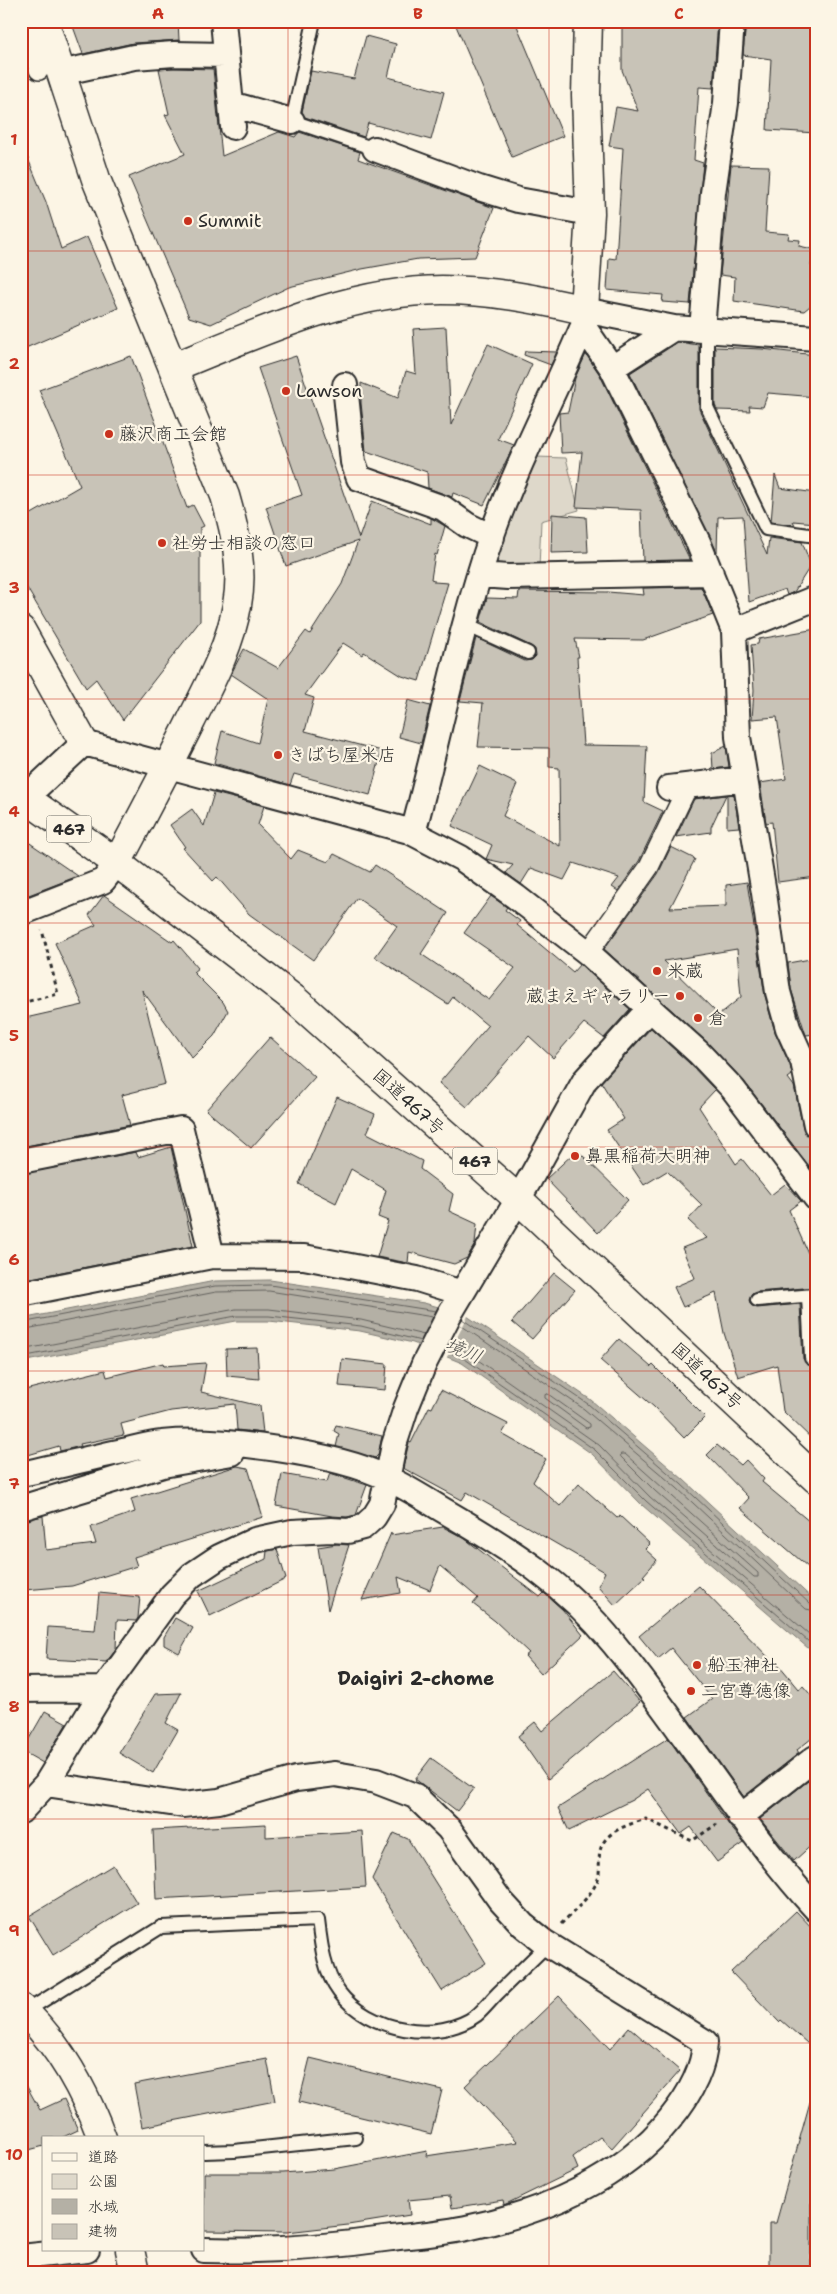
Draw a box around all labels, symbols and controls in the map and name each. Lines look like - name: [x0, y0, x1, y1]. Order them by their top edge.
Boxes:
- text: A: [152, 3, 164, 24]
- text: B: [413, 3, 423, 24]
- text: C: [674, 3, 684, 24]
- text: 1: [10, 129, 18, 150]
- place label: Summit: [198, 209, 262, 233]
- marker: Summit: [182, 215, 194, 227]
- text: 2: [8, 353, 20, 374]
- place label: Lawson: [296, 379, 362, 403]
- marker: Lawson: [280, 385, 292, 397]
- place label: 藤沢商工会館: [119, 422, 227, 446]
- marker: 藤沢商工会館: [103, 428, 115, 440]
- place label: 社労士相談の窓口: [172, 531, 316, 555]
- marker: 社労士相談の窓口: [156, 537, 168, 549]
- text: 3: [8, 577, 20, 598]
- place label: きばち屋米店: [288, 743, 396, 767]
- marker: きばち屋米店: [272, 749, 284, 761]
- text: 4: [8, 801, 20, 822]
- road number: 467: [46, 816, 92, 842]
- place label: 米蔵: [667, 959, 703, 983]
- marker: 米蔵: [651, 965, 663, 977]
- place label: 蔵まえギャラリー: [526, 984, 670, 1008]
- marker: 蔵まえギャラリー: [674, 990, 686, 1002]
- place label: 倉: [708, 1006, 726, 1030]
- marker: 倉: [692, 1012, 704, 1024]
- text: 5: [9, 1025, 19, 1046]
- street label: 国道467号: [368, 1063, 450, 1141]
- place label: 鼻黒稲荷大明神: [585, 1144, 711, 1168]
- road number: 467: [452, 1148, 498, 1174]
- marker: 鼻黒稲荷大明神: [569, 1150, 581, 1162]
- text: 6: [8, 1249, 20, 1270]
- water label: 境川: [441, 1332, 486, 1369]
- street label: 国道467号: [666, 1337, 748, 1415]
- text: 7: [8, 1473, 20, 1494]
- place label: 船玉神社: [707, 1653, 779, 1677]
- marker: 船玉神社: [691, 1659, 703, 1671]
- district label: Daigiri 2-chome: [338, 1666, 494, 1691]
- place label: 二宮尊徳像: [701, 1679, 791, 1703]
- marker: 二宮尊徳像: [685, 1685, 697, 1697]
- text: 8: [8, 1696, 20, 1717]
- text: 9: [8, 1920, 20, 1941]
- legend: [42, 2136, 205, 2252]
- text: 10: [5, 2144, 23, 2165]
- text: 道路: [88, 2147, 118, 2167]
- text: 公園: [88, 2171, 118, 2191]
- text: 水域: [88, 2197, 118, 2217]
- text: 建物: [88, 2221, 118, 2241]

